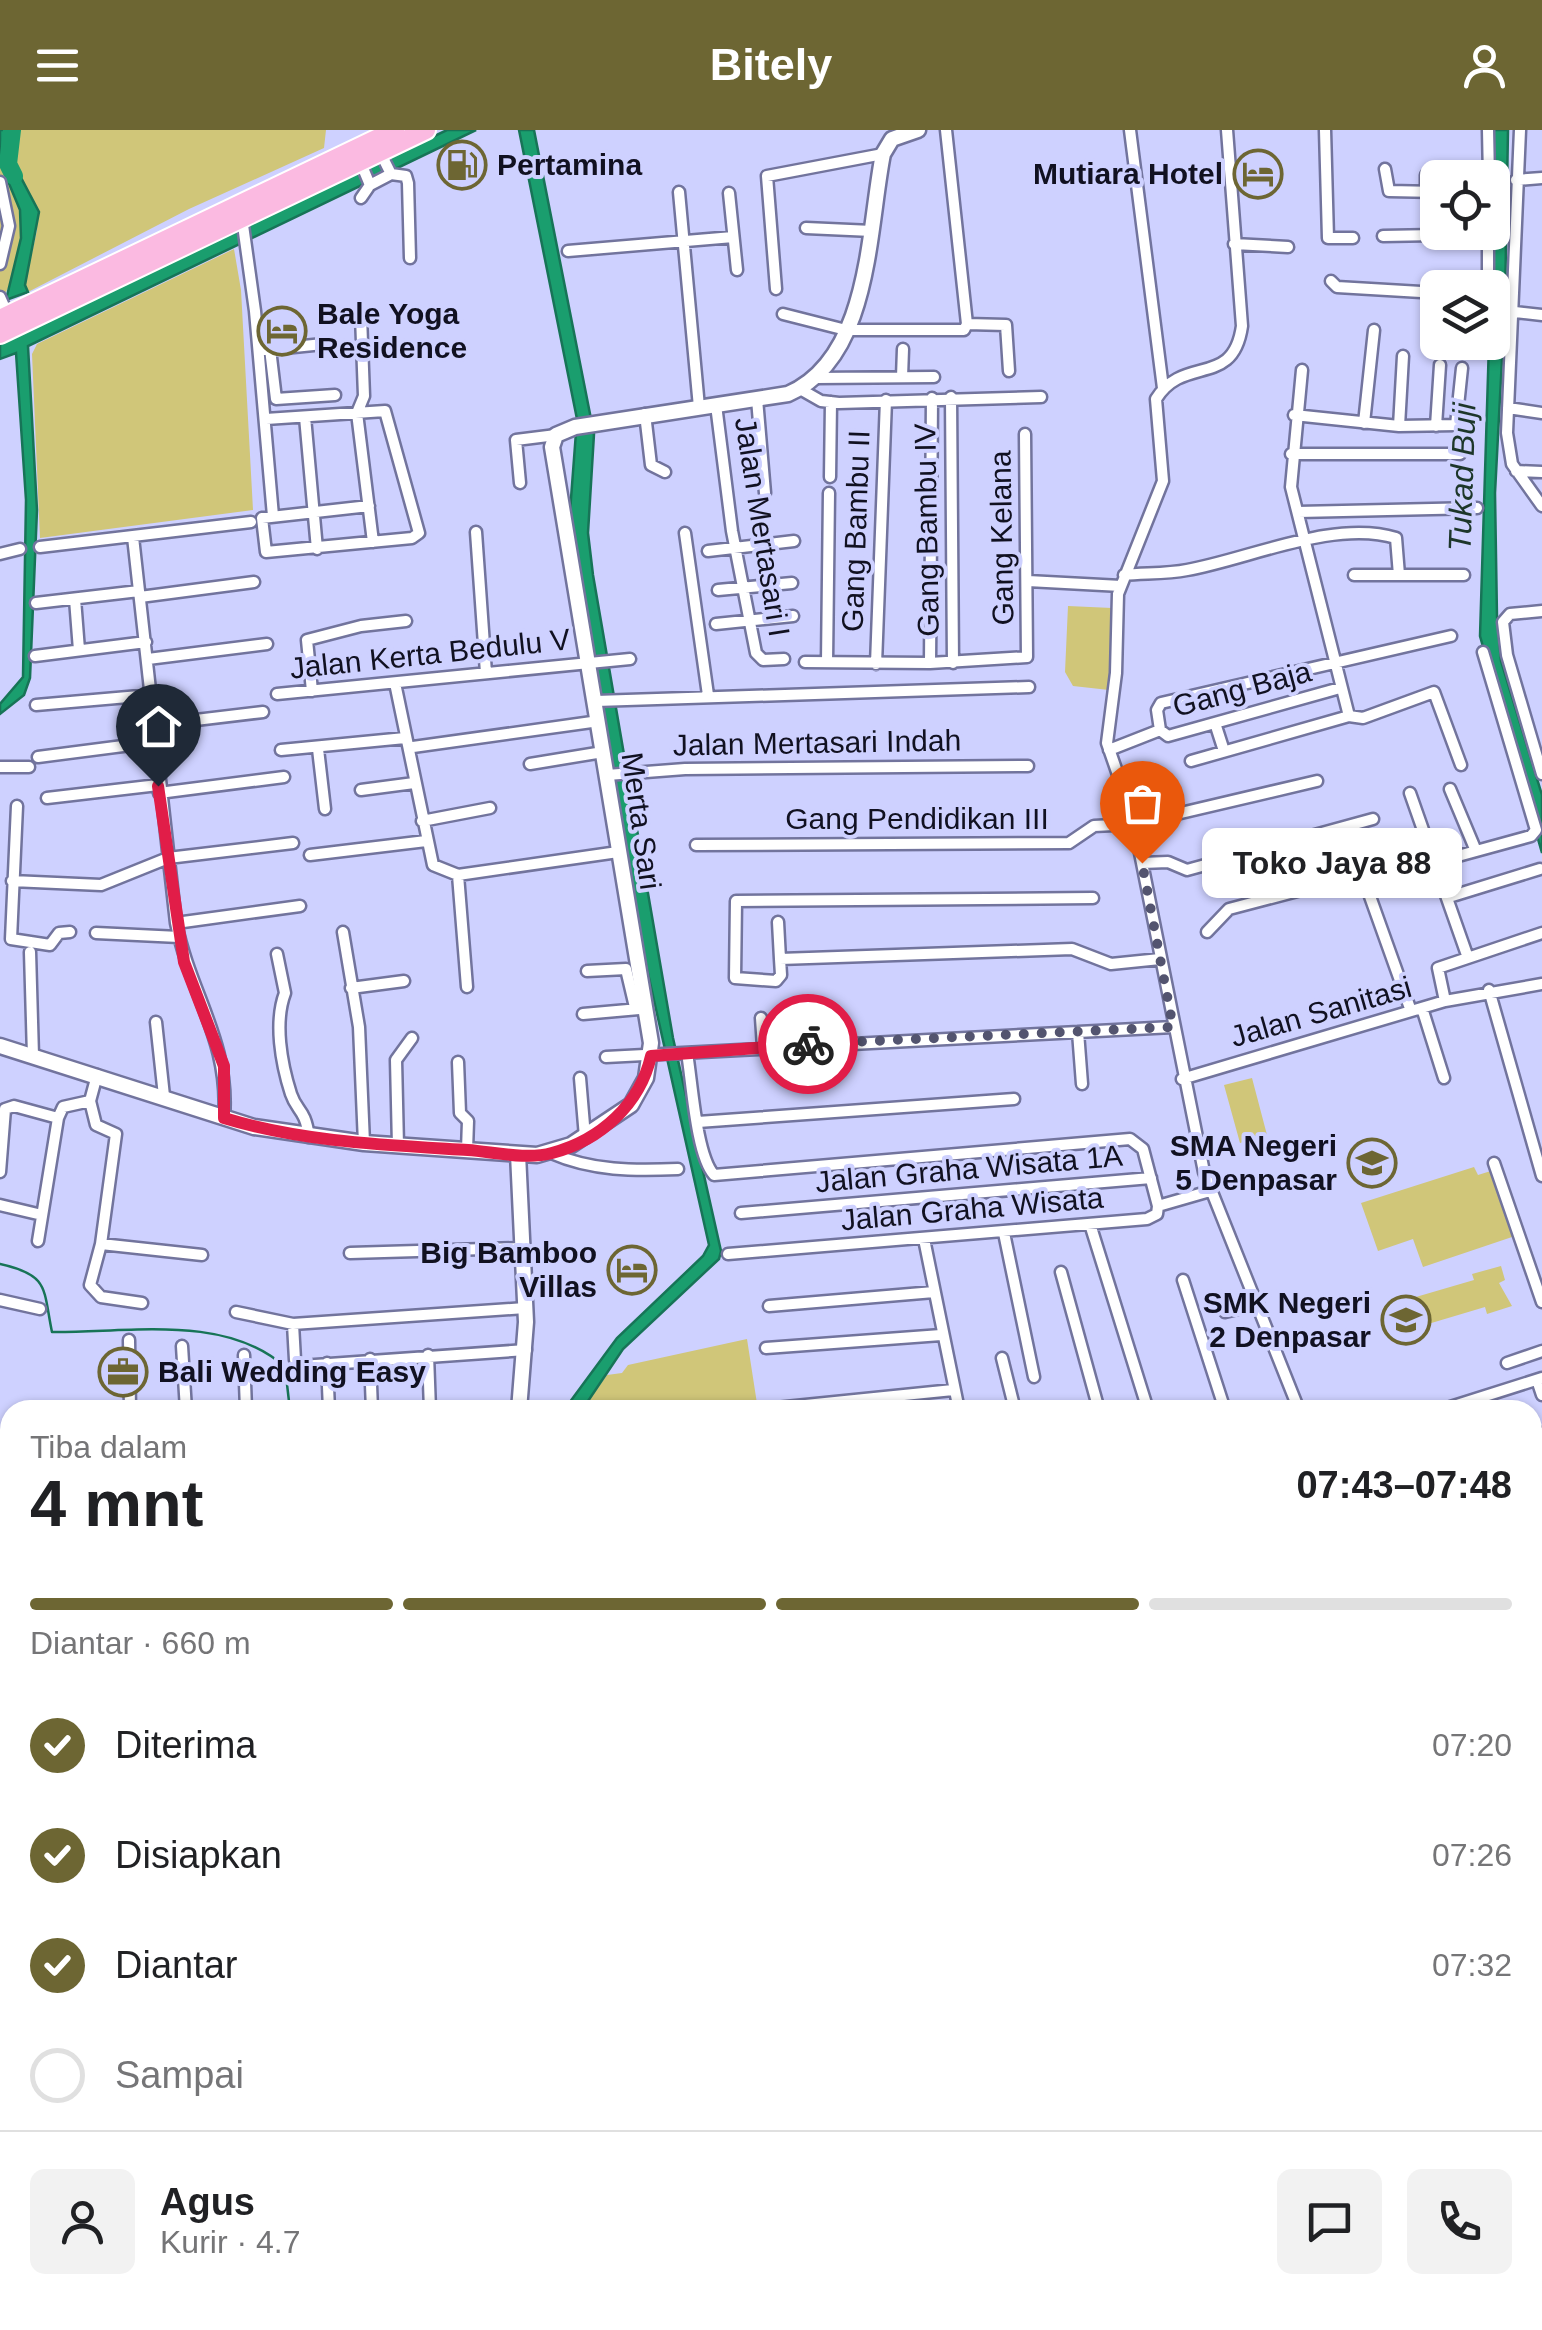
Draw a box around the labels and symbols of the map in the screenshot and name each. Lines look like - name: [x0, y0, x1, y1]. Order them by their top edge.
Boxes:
- fuel station icon: Pertamina: [436, 139, 488, 191]
- place label: Pertamina: [497, 148, 642, 181]
- hotel icon: Mutiara Hotel: [1232, 148, 1284, 200]
- place label: Mutiara Hotel: [1033, 157, 1223, 190]
- place label: Bale Yoga Residence: [317, 297, 467, 364]
- hotel icon: Bale Yoga Residence: [256, 305, 308, 357]
- water label: Tukad Buji: [1441, 401, 1483, 552]
- street label: Jalan Mertasari I: [729, 415, 796, 639]
- street label: Gang Bambu IV: [908, 423, 945, 637]
- street label: Gang Bambu II: [835, 430, 876, 632]
- street label: Gang Kelana: [983, 450, 1020, 626]
- street label: Jalan Kerta Bedulu V: [288, 622, 572, 685]
- street label: Gang Baja: [1169, 654, 1315, 723]
- pin: [116, 684, 201, 787]
- street label: Jalan Mertasari Indah: [672, 723, 962, 762]
- street label: Merta Sari: [616, 750, 667, 892]
- pin: [1100, 761, 1185, 864]
- street label: Gang Pendidikan III: [785, 802, 1049, 835]
- callout: Toko Jaya 88: [1202, 828, 1462, 898]
- street label: Jalan Sanitasi: [1227, 970, 1415, 1053]
- courier: [758, 994, 858, 1094]
- place label: SMA Negeri 5 Denpasar: [1170, 1129, 1337, 1196]
- school or university icon: SMA Negeri 5 Denpasar: [1346, 1137, 1398, 1189]
- street label: Jalan Graha Wisata 1A: [814, 1139, 1124, 1198]
- street label: Jalan Graha Wisata: [839, 1181, 1105, 1236]
- place label: Big Bamboo Villas: [420, 1236, 597, 1303]
- hotel icon: Big Bamboo Villas: [606, 1244, 658, 1296]
- place label: SMK Negeri 2 Denpasar: [1203, 1286, 1371, 1353]
- school or university icon: SMK Negeri 2 Denpasar: [1380, 1294, 1432, 1346]
- office icon: Bali Wedding Easy: [97, 1346, 149, 1398]
- place label: Bali Wedding Easy: [158, 1355, 426, 1388]

